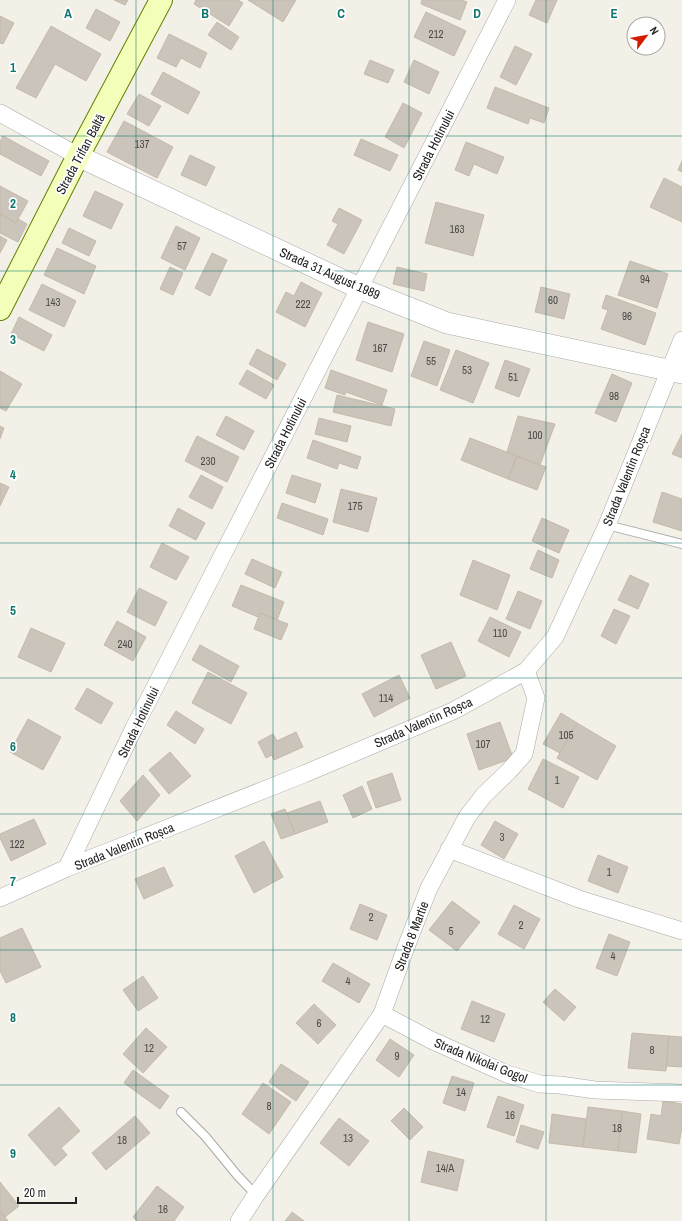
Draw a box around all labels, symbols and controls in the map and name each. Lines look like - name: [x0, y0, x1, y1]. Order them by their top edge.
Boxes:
- text: A: [64, 5, 72, 22]
- text: B: [201, 5, 209, 22]
- text: C: [337, 5, 345, 22]
- text: D: [473, 5, 481, 22]
- text: E: [610, 5, 618, 22]
- north arrow: [626, 16, 666, 56]
- text: N: [647, 24, 662, 37]
- house number: 212: [428, 27, 444, 41]
- text: 1: [10, 59, 16, 76]
- street label: Strada Hotinului: [408, 107, 459, 183]
- street label: Strada Trifan Baltă: [52, 111, 109, 197]
- house number: 137: [134, 137, 150, 151]
- text: 2: [10, 195, 16, 212]
- house number: 163: [449, 222, 465, 236]
- house number: 57: [177, 239, 187, 253]
- street label: Strada 31 August 1989: [277, 244, 383, 303]
- house number: 94: [640, 272, 650, 286]
- house number: 60: [548, 293, 558, 307]
- house number: 143: [45, 295, 61, 309]
- house number: 222: [295, 297, 311, 311]
- house number: 96: [622, 309, 632, 323]
- text: 3: [10, 331, 16, 348]
- house number: 167: [372, 341, 388, 355]
- house number: 55: [426, 354, 436, 368]
- house number: 53: [462, 363, 472, 377]
- house number: 51: [508, 370, 518, 384]
- house number: 98: [609, 389, 619, 403]
- street label: Strada Hotinului: [260, 395, 311, 471]
- street label: Strada Valentin Roșca: [599, 424, 654, 528]
- house number: 100: [527, 428, 543, 442]
- house number: 230: [200, 454, 216, 468]
- text: 4: [10, 466, 16, 483]
- house number: 175: [347, 499, 363, 513]
- text: 5: [10, 602, 16, 619]
- house number: 110: [493, 626, 507, 640]
- house number: 240: [117, 637, 133, 651]
- street label: Strada Hotinului: [114, 684, 163, 761]
- house number: 114: [379, 691, 393, 705]
- street label: Strada Valentin Roșca: [371, 693, 475, 752]
- house number: 105: [558, 728, 574, 742]
- house number: 107: [475, 737, 491, 751]
- text: 6: [10, 738, 16, 755]
- house number: 1: [554, 773, 560, 787]
- street label: Strada Valentin Roșca: [72, 819, 177, 874]
- house number: 3: [499, 830, 505, 844]
- house number: 122: [9, 837, 25, 851]
- house number: 1: [606, 865, 612, 879]
- text: 7: [10, 873, 16, 890]
- street label: Strada 8 Martie: [390, 899, 433, 974]
- house number: 2: [368, 910, 374, 924]
- house number: 2: [518, 918, 524, 932]
- house number: 5: [448, 924, 454, 938]
- house number: 4: [610, 949, 616, 963]
- house number: 4: [345, 974, 351, 988]
- text: 8: [10, 1009, 16, 1026]
- house number: 12: [480, 1012, 490, 1026]
- house number: 6: [316, 1016, 322, 1030]
- street label: Strada Nikolai Gogol: [432, 1034, 530, 1087]
- house number: 12: [144, 1041, 154, 1055]
- house number: 8: [649, 1043, 655, 1057]
- house number: 9: [394, 1049, 400, 1063]
- house number: 14: [456, 1085, 466, 1099]
- house number: 8: [266, 1099, 272, 1113]
- house number: 16: [505, 1108, 515, 1122]
- house number: 18: [612, 1121, 622, 1135]
- house number: 13: [343, 1131, 353, 1145]
- house number: 18: [117, 1133, 127, 1147]
- text: 9: [10, 1145, 16, 1162]
- house number: 14/A: [436, 1161, 455, 1175]
- scale bar: [18, 1179, 76, 1205]
- text: 20 m: [24, 1185, 46, 1201]
- house number: 16: [158, 1202, 168, 1216]

